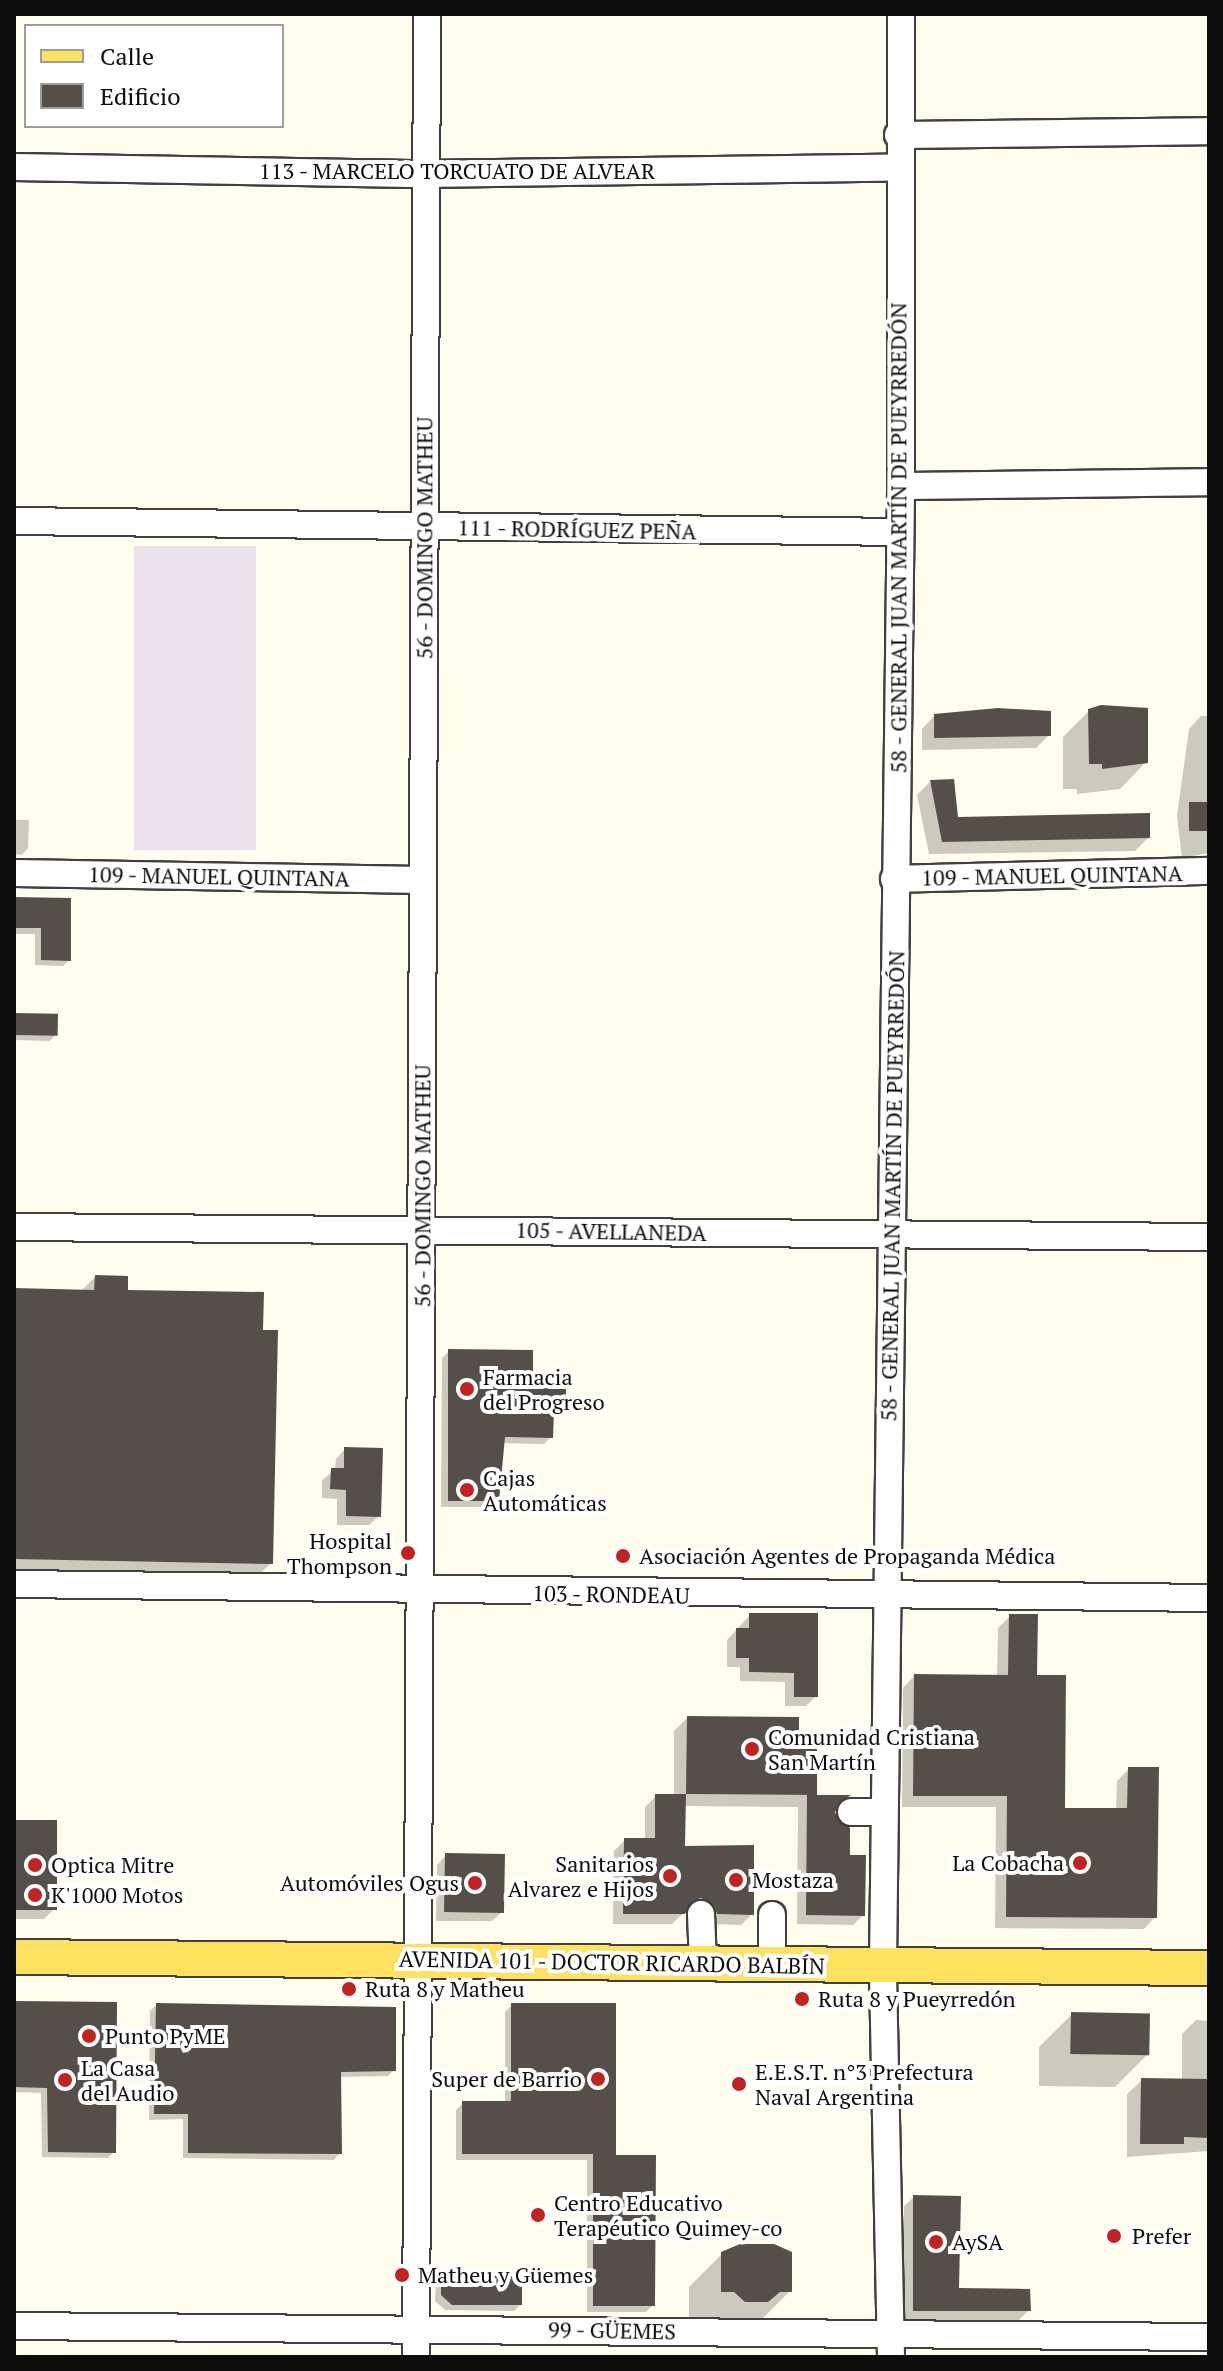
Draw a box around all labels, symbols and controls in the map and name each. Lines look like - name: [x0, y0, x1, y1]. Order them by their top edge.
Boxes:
- legend: [24, 24, 284, 128]
- text: Calle: [100, 40, 154, 72]
- text: Edificio: [100, 80, 181, 112]
- street label: 113 - MARCELO TORCUATO DE ALVEAR: [258, 158, 656, 184]
- street label: 58 - GENERAL JUAN MARTÍN DE PUEYRREDÓN: [885, 302, 911, 774]
- street label: 56 - DOMINGO MATHEU: [411, 416, 437, 660]
- street label: 111 - RODRÍGUEZ PEÑA: [456, 514, 698, 544]
- street label: 109 - MANUEL QUINTANA: [920, 860, 1184, 890]
- street label: 109 - MANUEL QUINTANA: [87, 861, 351, 891]
- street label: 58 - GENERAL JUAN MARTÍN DE PUEYRREDÓN: [875, 949, 909, 1423]
- street label: 56 - DOMINGO MATHEU: [409, 1064, 435, 1308]
- street label: 105 - AVELLANEDA: [514, 1216, 708, 1246]
- place label: Farmacia del Progreso: [483, 1363, 605, 1414]
- marker: Farmacia del Progreso: [458, 1380, 476, 1398]
- place label: Cajas Automáticas: [483, 1464, 607, 1516]
- marker: Cajas Automáticas: [458, 1481, 476, 1499]
- place label: Hospital Thompson: [287, 1527, 392, 1578]
- place label: Asociación Agentes de Propaganda Médica: [639, 1543, 1056, 1569]
- marker: Hospital Thompson: [399, 1544, 417, 1562]
- marker: Asociación Agentes de Propaganda Médica: [614, 1547, 632, 1565]
- street label: 103 - RONDEAU: [531, 1579, 691, 1609]
- place label: Comunidad Cristiana San Martín: [768, 1723, 975, 1774]
- marker: Comunidad Cristiana San Martín: [743, 1740, 761, 1758]
- place label: Sanitarios Alvarez e Hijos: [508, 1850, 654, 1902]
- place label: La Cobacha: [952, 1850, 1064, 1876]
- place label: Optica Mitre: [51, 1852, 174, 1878]
- marker: La Cobacha: [1071, 1854, 1089, 1872]
- marker: Optica Mitre: [26, 1856, 44, 1874]
- marker: Sanitarios Alvarez e Hijos: [661, 1867, 679, 1885]
- place label: Mostaza: [752, 1867, 834, 1893]
- place label: Automóviles Ogus: [280, 1870, 459, 1896]
- marker: Mostaza: [727, 1871, 745, 1889]
- marker: Automóviles Ogus: [466, 1874, 484, 1892]
- place label: K'1000 Motos: [51, 1882, 183, 1908]
- marker: K'1000 Motos: [26, 1886, 44, 1904]
- street label: AVENIDA 101 - DOCTOR RICARDO BALBÍN: [398, 1945, 826, 1979]
- place label: Ruta 8 y Matheu: [365, 1976, 525, 2002]
- marker: Ruta 8 y Matheu: [340, 1980, 358, 1998]
- place label: Ruta 8 y Pueyrredón: [818, 1986, 1016, 2012]
- marker: Ruta 8 y Pueyrredón: [793, 1990, 811, 2008]
- place label: Punto PyME: [105, 2023, 226, 2049]
- marker: Punto PyME: [80, 2027, 98, 2045]
- place label: La Casa del Audio: [81, 2054, 175, 2106]
- place label: E.E.S.T. n°3 Prefectura Naval Argentina: [755, 2058, 975, 2110]
- place label: Super de Barrio: [431, 2066, 582, 2092]
- marker: Super de Barrio: [589, 2070, 607, 2088]
- marker: La Casa del Audio: [56, 2071, 74, 2089]
- marker: E.E.S.T. n°3 Prefectura Naval Argentina: [730, 2075, 748, 2093]
- place label: Centro Educativo Terapéutico Quimey-co: [554, 2189, 782, 2240]
- marker: Centro Educativo Terapéutico Quimey-co: [529, 2206, 547, 2224]
- place label: Prefer: [1132, 2223, 1191, 2249]
- marker: Prefer: [1103, 2225, 1125, 2247]
- place label: AySA: [952, 2229, 1003, 2255]
- marker: AySA: [927, 2233, 945, 2251]
- place label: Matheu y Güemes: [418, 2262, 593, 2288]
- marker: Matheu y Güemes: [393, 2266, 411, 2284]
- street label: 99 - GÜEMES: [547, 2316, 677, 2344]

